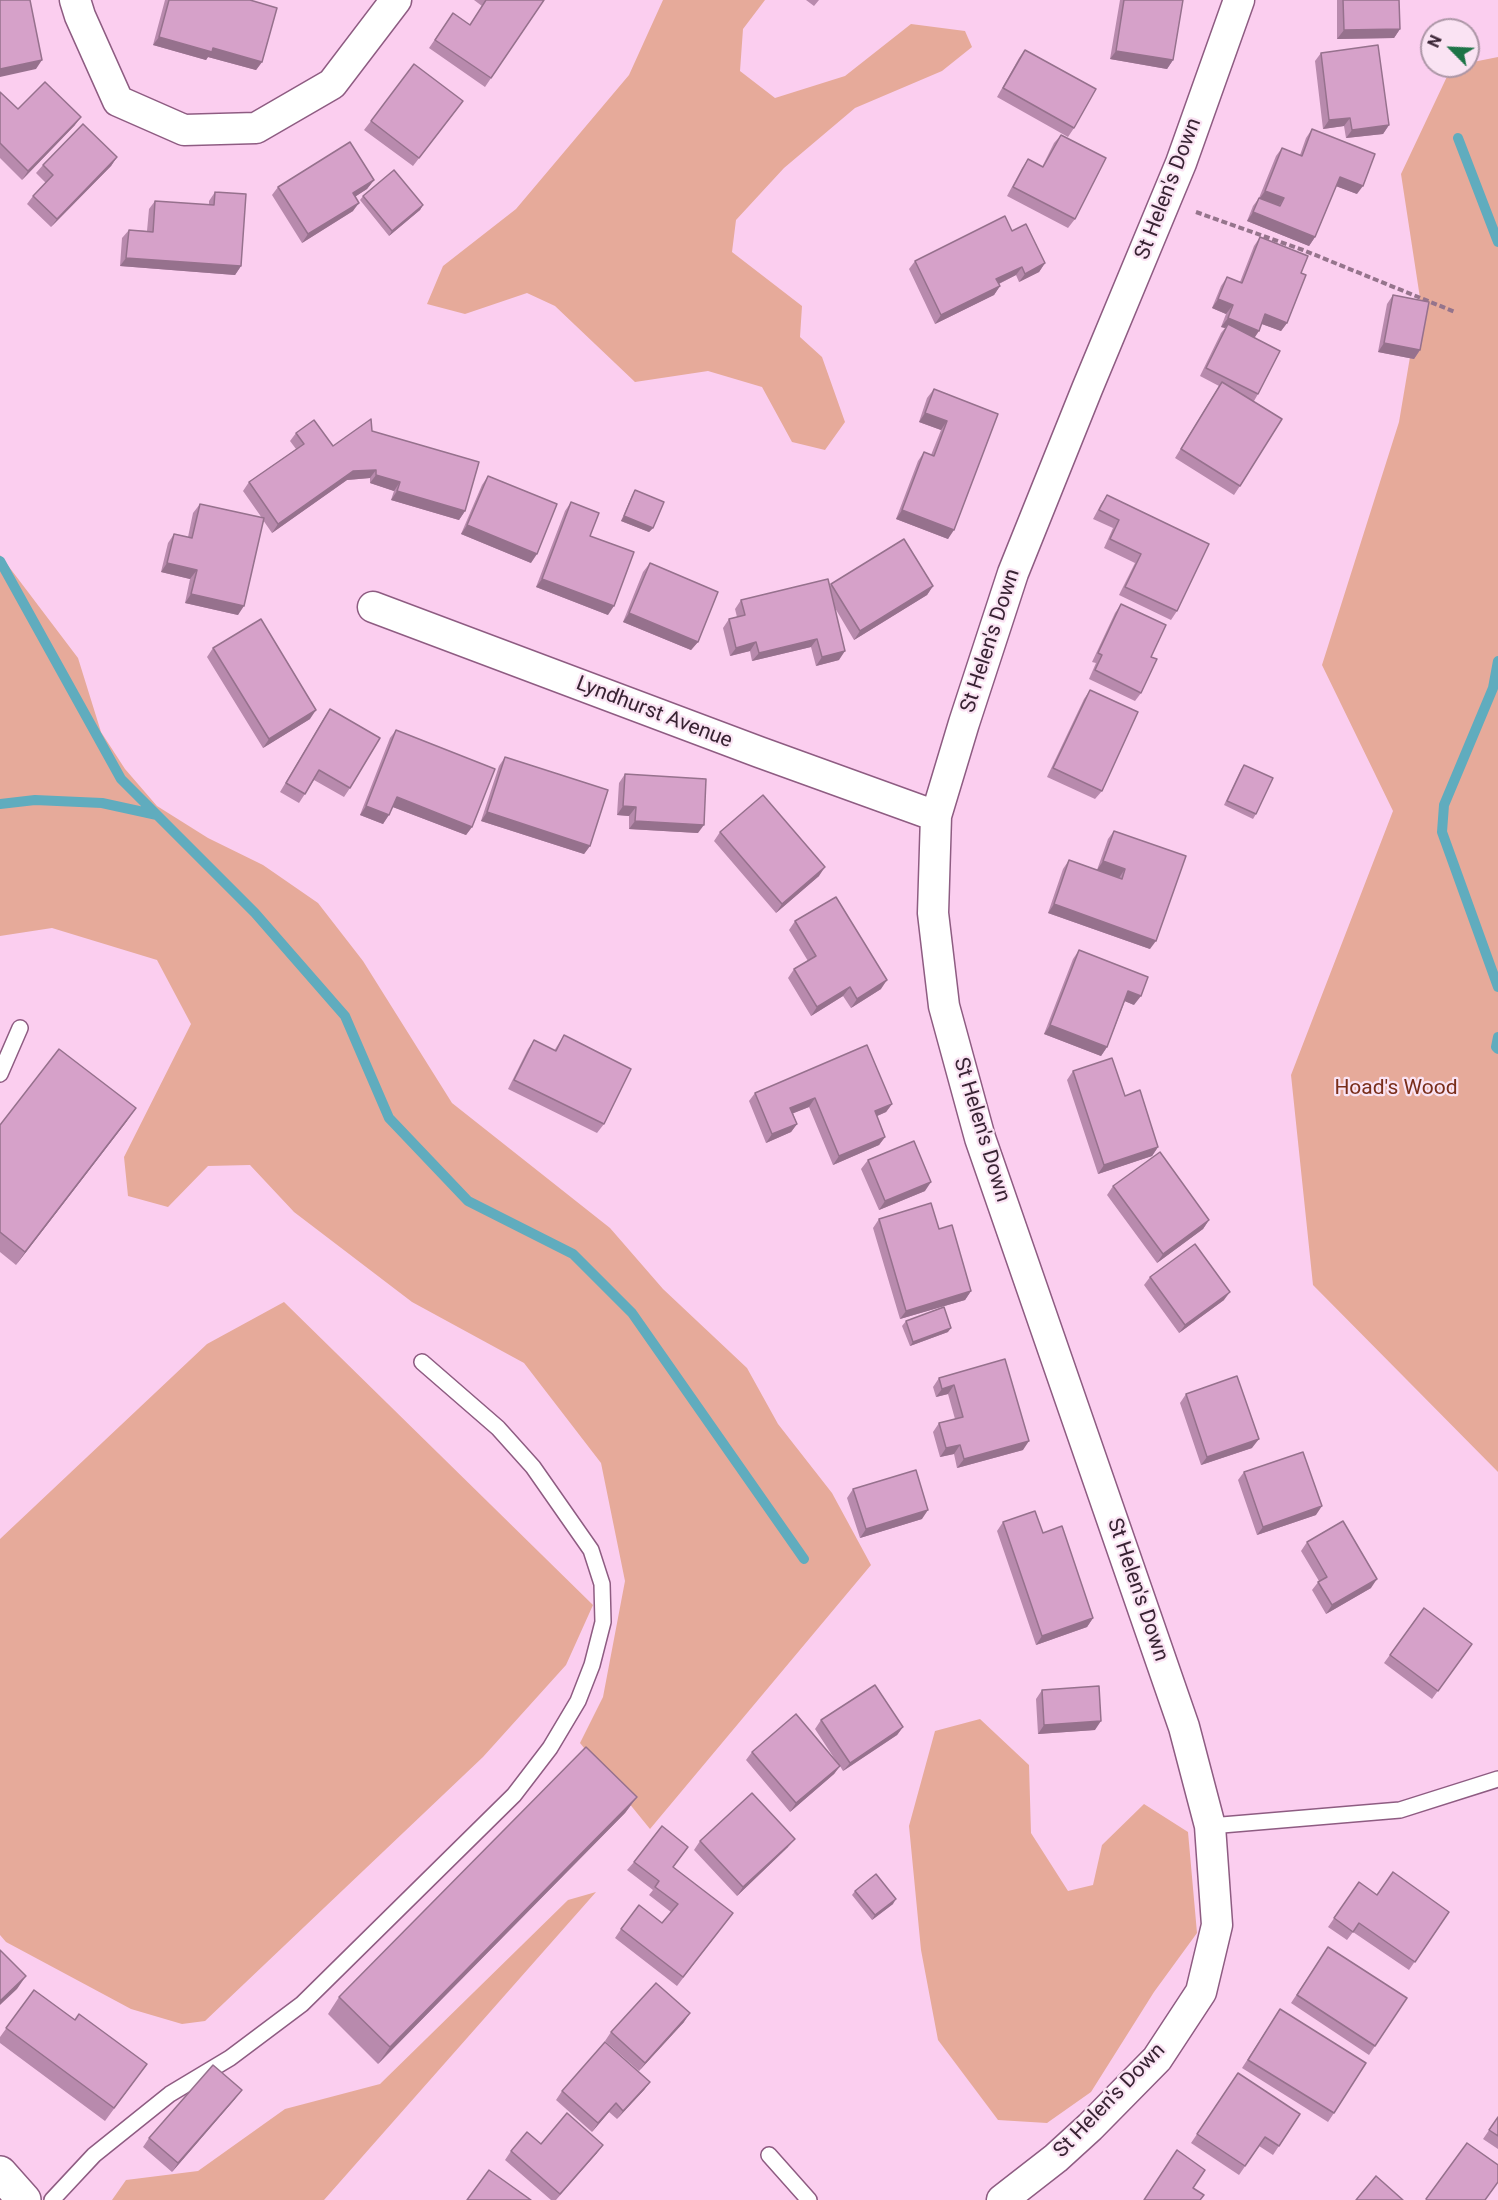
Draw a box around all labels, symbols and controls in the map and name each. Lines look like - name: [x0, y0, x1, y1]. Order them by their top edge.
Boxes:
- north arrow: [1420, 18, 1480, 78]
- text: N: [1424, 32, 1446, 50]
- street label: St Helen's Down: [1130, 115, 1208, 263]
- street label: St Helen's Down: [956, 566, 1026, 716]
- street label: Lyndhurst Avenue: [572, 672, 736, 754]
- street label: St Helen's Down: [947, 1055, 1015, 1205]
- park label: Hoad's Wood: [1334, 1076, 1458, 1102]
- street label: St Helen's Down: [1101, 1515, 1173, 1665]
- street label: St Helen's Down: [1049, 2038, 1171, 2164]

